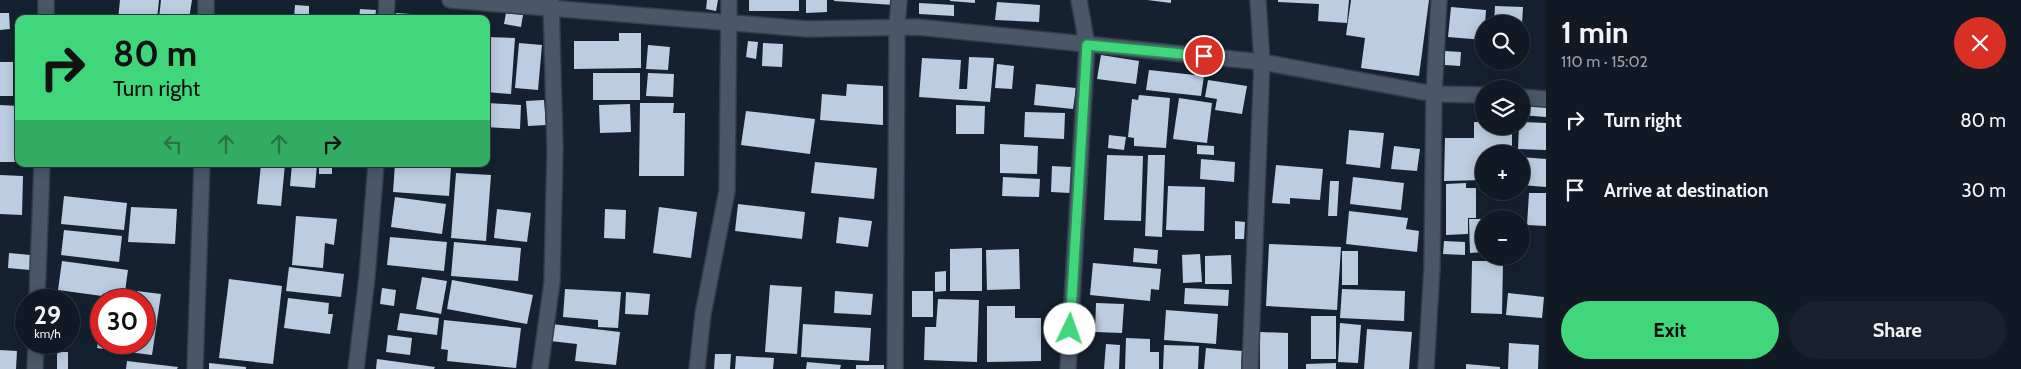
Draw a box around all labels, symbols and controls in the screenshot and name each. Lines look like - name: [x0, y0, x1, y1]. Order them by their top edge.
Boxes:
- text: 1 min: [1561, 14, 1629, 51]
- map controls: [1475, 15, 1530, 265]
- button: search: [1475, 15, 1530, 70]
- button: close: [1954, 17, 2006, 69]
- text: 80 m: [113, 32, 197, 75]
- icon: right: [30, 35, 95, 100]
- pin: [1183, 35, 1225, 77]
- icon: arrive: [1190, 42, 1218, 70]
- text: 110 m · 15:02: [1561, 52, 1648, 71]
- text: Turn right: [113, 75, 200, 102]
- button: layers: [1475, 80, 1530, 135]
- icon: right: [1561, 106, 1589, 134]
- text: Turn right: [1604, 109, 1682, 132]
- text: 80 m: [1960, 109, 2006, 132]
- icon: left: [159, 130, 187, 158]
- icon: ahead: [212, 130, 240, 158]
- icon: ahead: [265, 130, 293, 158]
- icon: right: [318, 130, 346, 158]
- button: +: [1475, 145, 1530, 200]
- icon: arrive: [1561, 176, 1589, 204]
- text: Arrive at destination: [1604, 179, 1768, 202]
- text: 30 m: [1962, 179, 2006, 202]
- button: −: [1475, 210, 1530, 265]
- speed limit sign: 30: [90, 289, 155, 354]
- text: 29: [34, 300, 61, 330]
- button: Exit: [1561, 301, 1779, 359]
- button: Share: [1789, 301, 2006, 359]
- position arrow: [1043, 302, 1095, 354]
- text: km/h: [34, 326, 61, 341]

